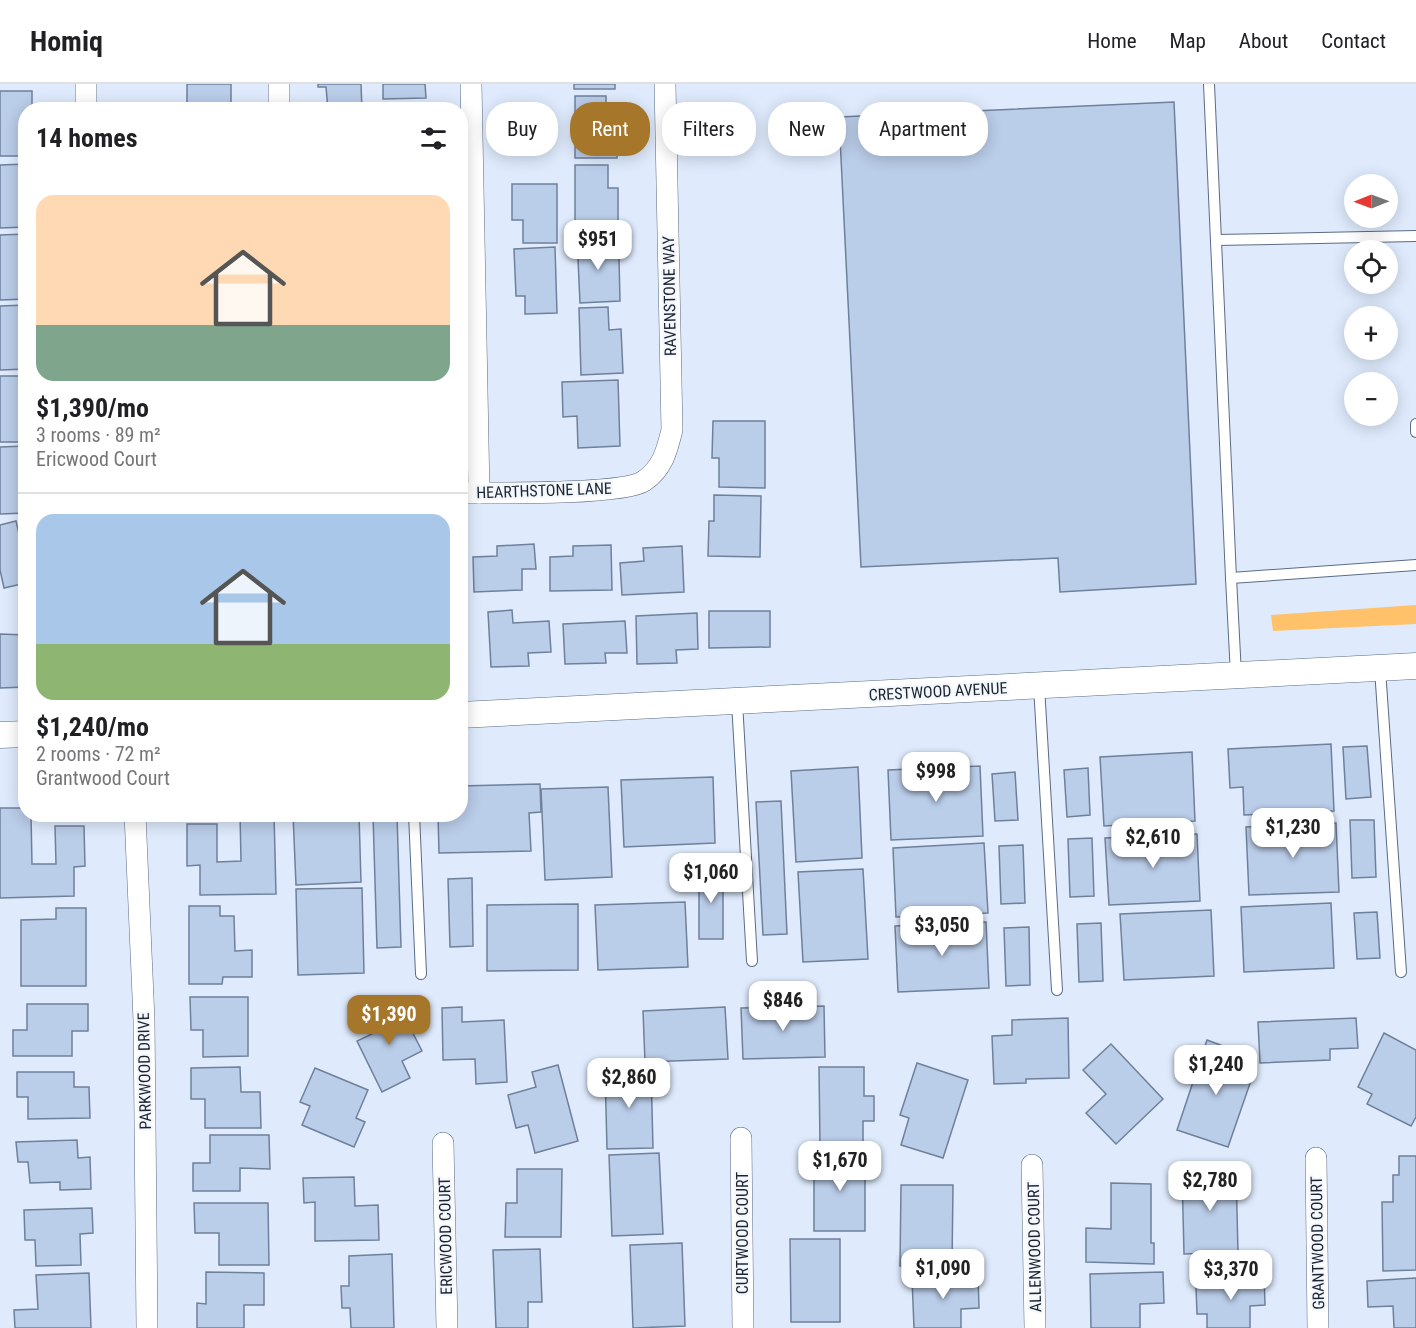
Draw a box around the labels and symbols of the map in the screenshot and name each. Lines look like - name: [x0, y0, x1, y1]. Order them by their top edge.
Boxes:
- north arrow: [1344, 174, 1398, 228]
- pin: $951: [562, 220, 634, 271]
- street label: RAVENSTONE WAY: [659, 235, 680, 356]
- street label: HEARTHSTONE LANE: [476, 479, 612, 502]
- street label: CRESTWOOD AVENUE: [868, 678, 1008, 705]
- pin: $998: [900, 752, 972, 803]
- pin: $1,230: [1244, 808, 1342, 859]
- pin: $2,610: [1104, 818, 1202, 869]
- pin: $1,060: [662, 853, 760, 904]
- pin: $3,050: [893, 906, 991, 957]
- pin: $846: [747, 981, 819, 1032]
- pin: $1,390: [340, 995, 438, 1046]
- street label: PARKWOOD DRIVE: [134, 1012, 155, 1130]
- pin: $1,240: [1167, 1045, 1265, 1096]
- pin: $2,860: [580, 1058, 678, 1109]
- pin: $1,670: [791, 1141, 889, 1192]
- pin: $2,780: [1161, 1161, 1259, 1212]
- street label: CURTWOOD COURT: [733, 1172, 752, 1294]
- street label: GRANTWOOD COURT: [1307, 1176, 1328, 1310]
- street label: ERICWOOD COURT: [435, 1177, 456, 1295]
- street label: ALLENWOOD COURT: [1024, 1182, 1045, 1312]
- pin: $1,090: [894, 1249, 992, 1300]
- pin: $3,370: [1182, 1250, 1280, 1301]

